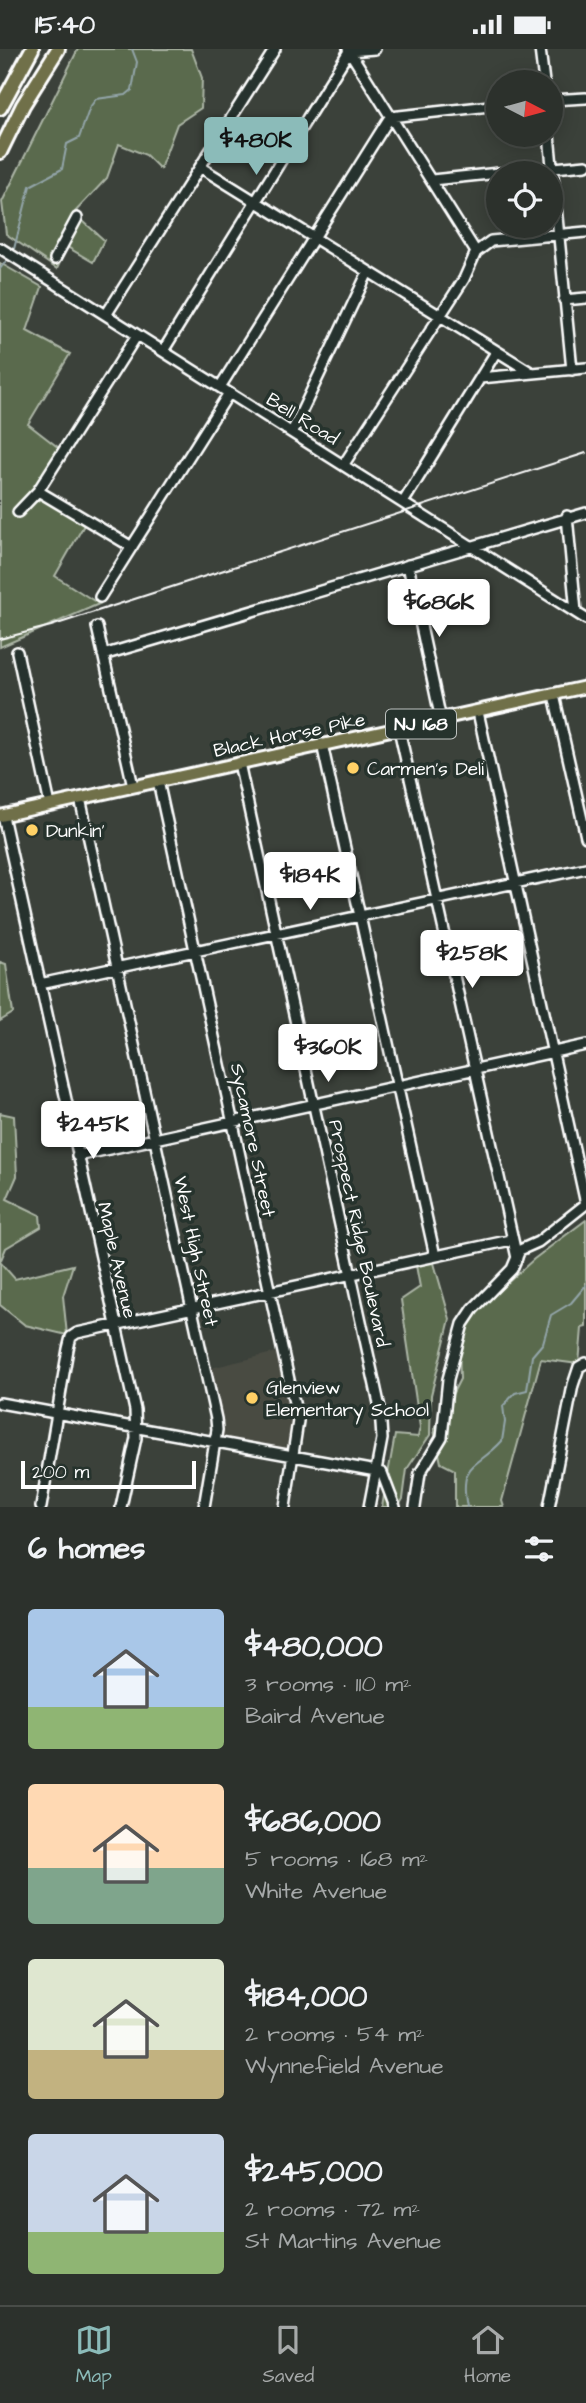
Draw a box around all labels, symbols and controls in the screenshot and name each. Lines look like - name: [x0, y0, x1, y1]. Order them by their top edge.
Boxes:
- text: 15:40: [35, 7, 95, 43]
- north arrow: [486, 70, 564, 147]
- map controls: [486, 70, 563, 238]
- pin: $480K: [207, 117, 305, 177]
- text: $480K: [220, 124, 292, 156]
- button: locate: [486, 161, 563, 238]
- street label: Bell Road: [261, 386, 344, 452]
- pin: $686K: [390, 579, 488, 639]
- text: $686K: [404, 586, 474, 618]
- street label: Black Horse Pike: [211, 706, 368, 765]
- road number: NJ 168: [386, 709, 456, 739]
- place label: Carmen's Deli: [367, 756, 484, 783]
- marker: Carmen's Deli: [345, 760, 361, 776]
- place label: Dunkin': [46, 818, 105, 845]
- marker: Dunkin': [24, 822, 40, 838]
- pin: $184K: [261, 853, 359, 912]
- text: $184K: [280, 859, 340, 891]
- pin: $258K: [423, 930, 521, 990]
- text: $258K: [436, 937, 508, 969]
- pin: $360K: [279, 1025, 377, 1084]
- text: $360K: [294, 1031, 362, 1063]
- street label: Sycamore Street: [222, 1061, 282, 1220]
- pin: $245K: [44, 1101, 142, 1161]
- text: $245K: [57, 1108, 129, 1140]
- street label: Prospect Ridge Boulevard: [320, 1117, 396, 1350]
- street label: West High Street: [165, 1174, 225, 1329]
- street label: Maple Avenue: [90, 1200, 143, 1321]
- place label: Glenview Elementary School: [266, 1375, 429, 1425]
- marker: Glenview Elementary School: [244, 1390, 260, 1406]
- scale bar: [21, 1458, 196, 1490]
- text: 200 m: [32, 1459, 89, 1486]
- text: 6 homes: [28, 1528, 145, 1570]
- icon: filters: [520, 1530, 558, 1568]
- text: $480,000: [245, 1626, 383, 1668]
- icon: home: [84, 1637, 168, 1721]
- text: 3 rooms · 110 m²: [245, 1668, 412, 1700]
- text: Baird Avenue: [245, 1700, 385, 1732]
- text: $686,000: [245, 1801, 381, 1843]
- icon: home: [84, 1812, 168, 1896]
- text: 5 rooms · 168 m²: [245, 1843, 428, 1875]
- text: White Avenue: [245, 1875, 387, 1907]
- text: $184,000: [245, 1976, 368, 2018]
- icon: home: [84, 1987, 168, 2071]
- text: 2 rooms · 54 m²: [245, 2018, 425, 2050]
- text: Wynnefield Avenue: [245, 2050, 444, 2082]
- text: $245,000: [245, 2151, 383, 2193]
- icon: home: [84, 2162, 168, 2246]
- text: 2 rooms · 72 m²: [245, 2193, 420, 2225]
- text: St Martins Avenue: [245, 2225, 441, 2257]
- tab: Map: [75, 2321, 113, 2390]
- tab: Saved: [262, 2321, 314, 2390]
- tab: Home: [464, 2321, 511, 2390]

